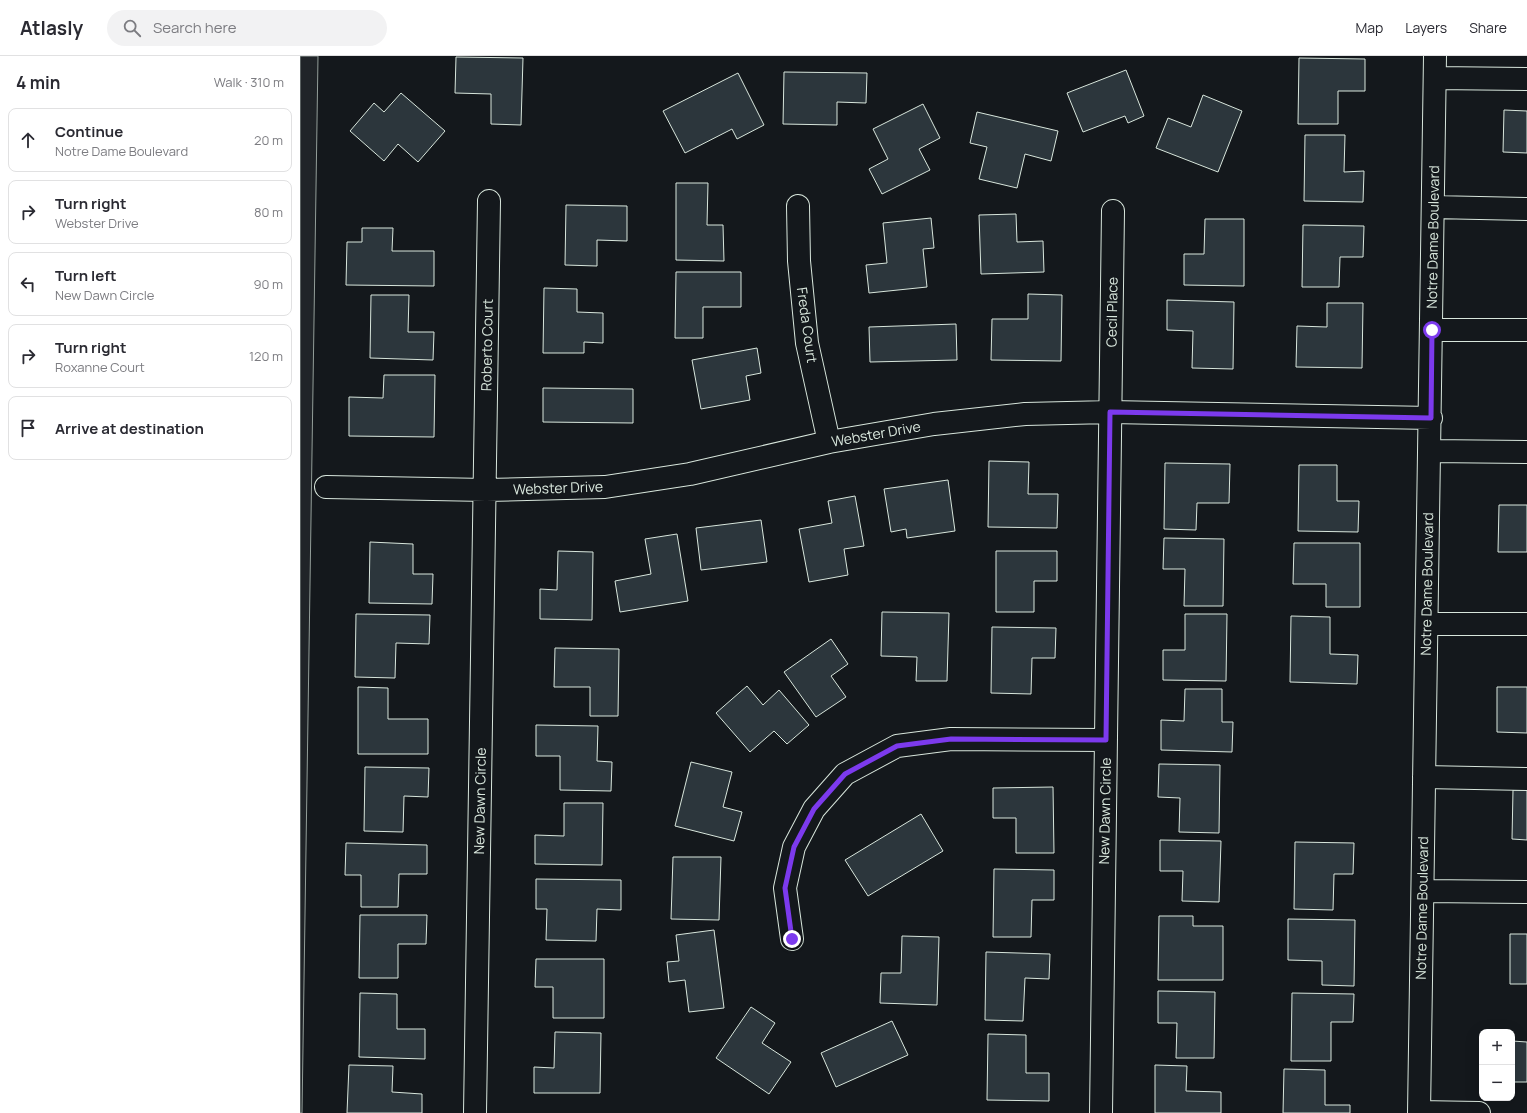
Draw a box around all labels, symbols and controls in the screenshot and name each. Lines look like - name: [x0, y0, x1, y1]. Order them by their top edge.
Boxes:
- search box: [107, 10, 387, 46]
- text: Atlasly: [20, 15, 83, 41]
- icon: search: [121, 17, 143, 39]
- text: Search here: [153, 17, 236, 38]
- text: Map: [1355, 18, 1383, 37]
- text: Layers: [1405, 18, 1447, 37]
- text: Share: [1469, 18, 1507, 37]
- text: 4 min: [16, 71, 60, 94]
- text: Walk · 310 m: [214, 73, 284, 91]
- text: Continue: [55, 121, 123, 142]
- icon: ahead: [17, 129, 39, 151]
- text: 20 m: [254, 131, 283, 149]
- text: Notre Dame Boulevard: [55, 142, 188, 160]
- street label: Notre Dame Boulevard: [1422, 165, 1443, 309]
- text: Turn right: [55, 193, 126, 214]
- icon: right: [17, 201, 39, 223]
- text: 80 m: [254, 203, 283, 221]
- text: Webster Drive: [55, 214, 139, 232]
- text: Turn left: [55, 265, 117, 286]
- icon: left: [17, 273, 39, 295]
- text: 90 m: [253, 275, 283, 293]
- street label: Cecil Place: [1101, 277, 1122, 347]
- text: New Dawn Circle: [55, 286, 154, 304]
- street label: Freda Court: [793, 286, 822, 364]
- street label: Roberto Court: [476, 298, 497, 391]
- route start: [1423, 321, 1441, 339]
- text: Turn right: [55, 337, 126, 358]
- icon: right: [17, 345, 39, 367]
- text: 120 m: [249, 347, 283, 365]
- text: Roxanne Court: [55, 358, 145, 376]
- street label: Webster Drive: [830, 416, 922, 451]
- icon: arrive: [17, 417, 39, 439]
- text: Arrive at destination: [55, 418, 204, 439]
- street label: Webster Drive: [513, 476, 603, 499]
- street label: Notre Dame Boulevard: [1416, 512, 1437, 656]
- street label: New Dawn Circle: [469, 747, 490, 855]
- street label: New Dawn Circle: [1094, 757, 1115, 865]
- street label: Notre Dame Boulevard: [1411, 836, 1432, 980]
- route end: [783, 930, 801, 948]
- map controls: [1479, 1029, 1515, 1101]
- button: +: [1479, 1029, 1515, 1065]
- button: −: [1479, 1065, 1515, 1101]

